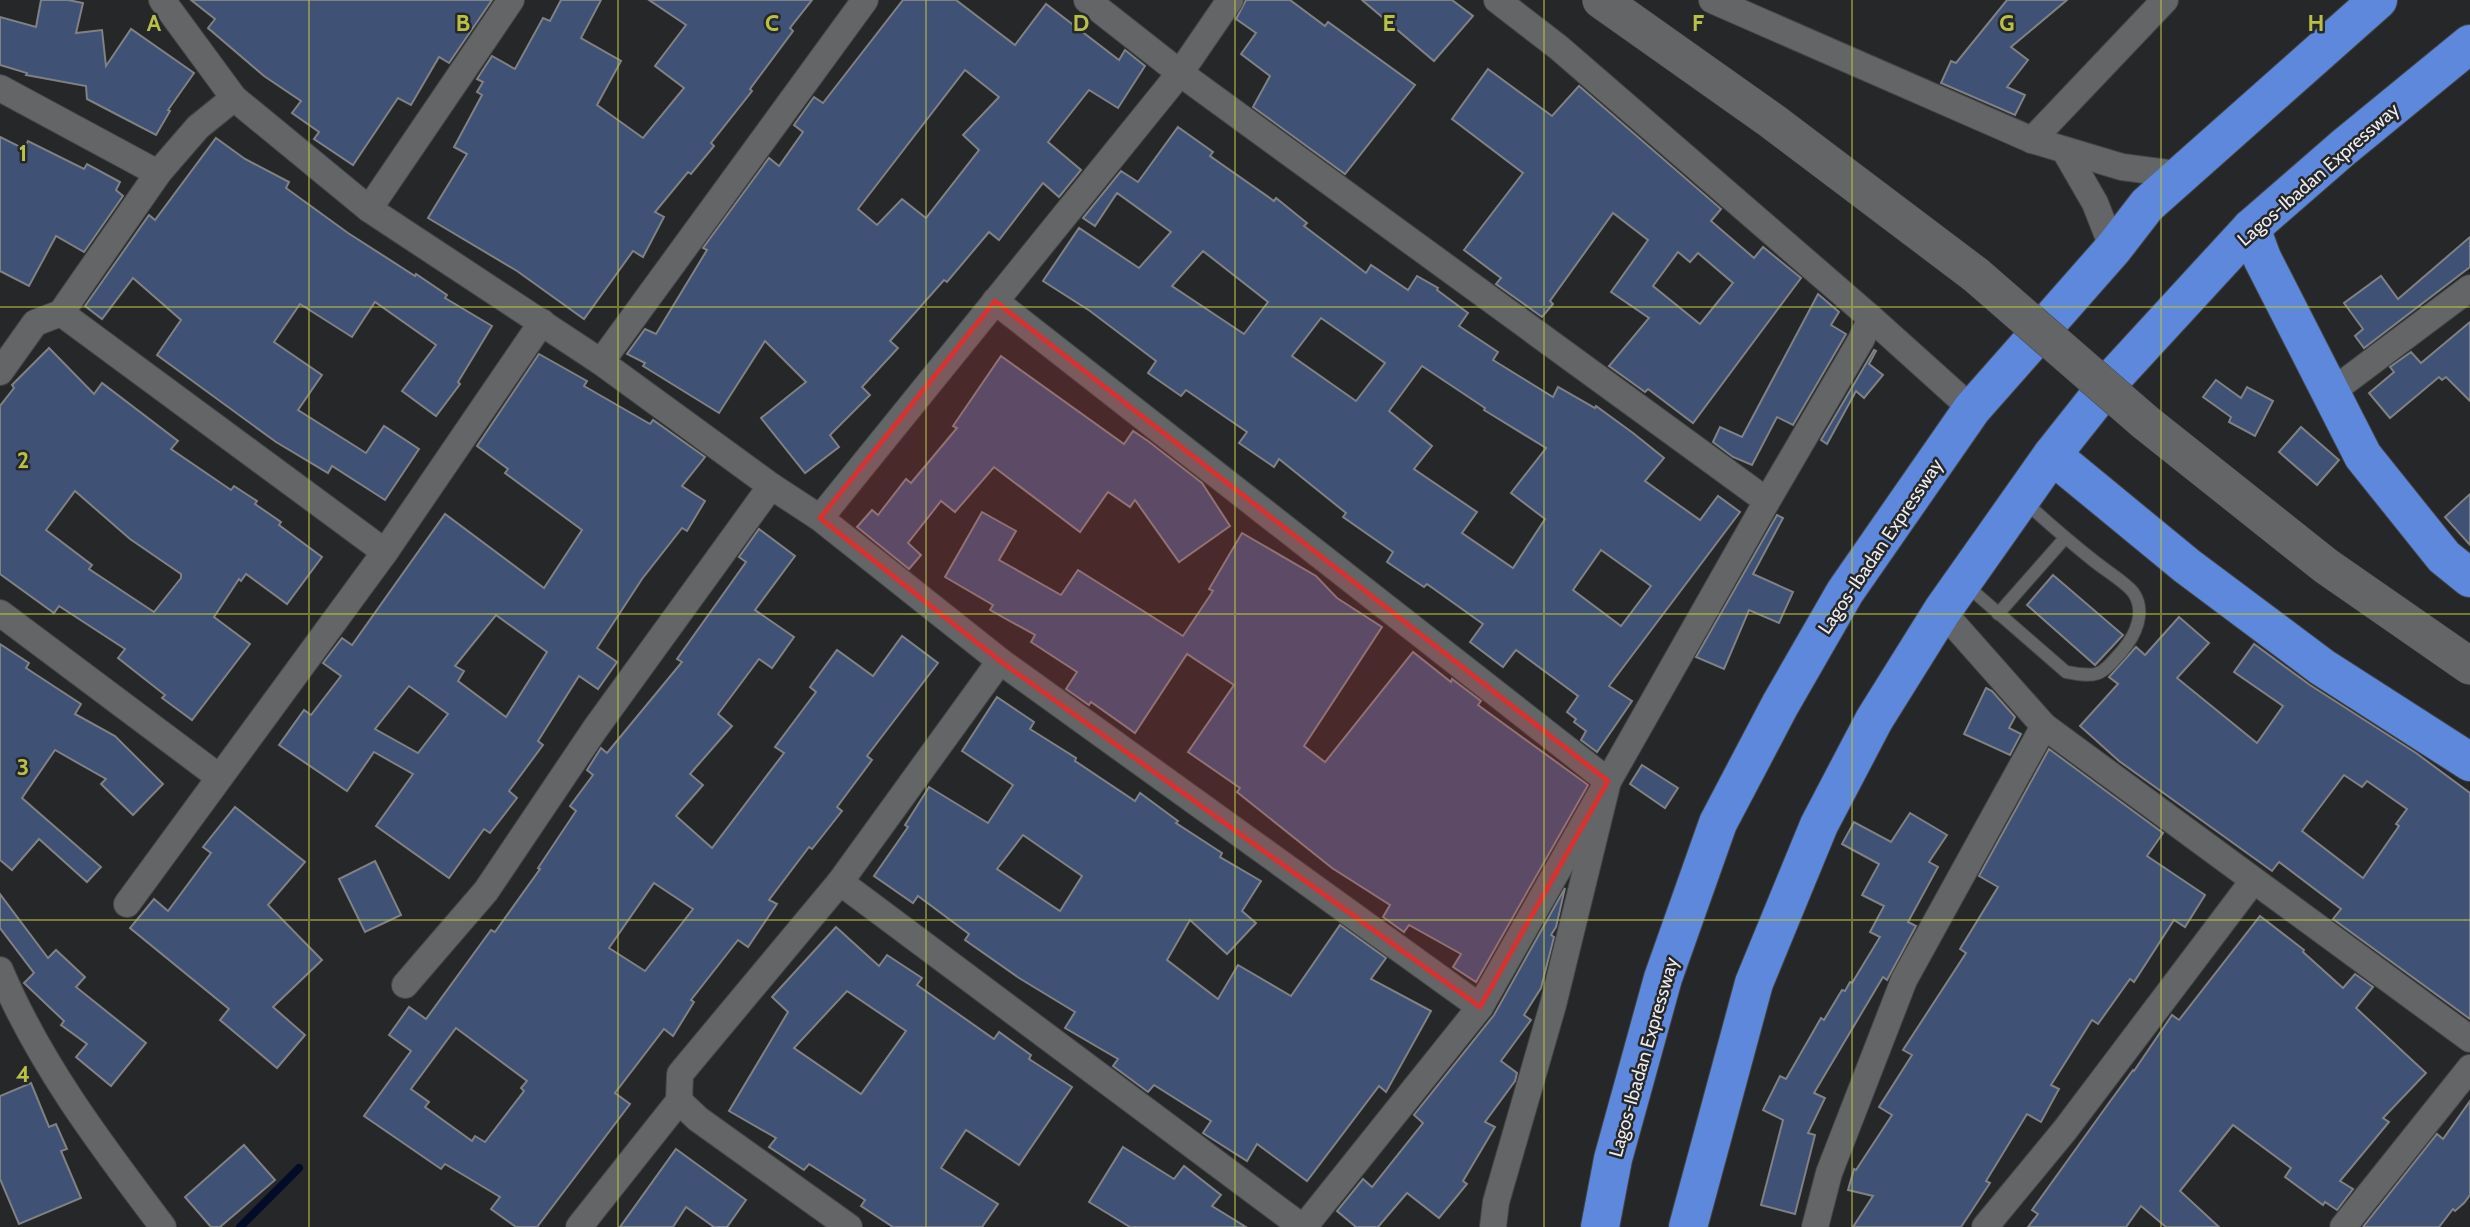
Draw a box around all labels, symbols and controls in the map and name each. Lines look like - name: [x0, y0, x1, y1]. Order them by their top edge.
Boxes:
- text: A: [147, 9, 162, 37]
- text: B: [456, 9, 470, 37]
- text: C: [765, 9, 779, 37]
- text: D: [1073, 9, 1089, 37]
- text: E: [1382, 9, 1396, 37]
- text: F: [1692, 9, 1704, 37]
- text: G: [1999, 9, 2015, 37]
- text: H: [2308, 9, 2324, 37]
- street label: Lagos-Ibadan Expressway: [2233, 98, 2404, 251]
- text: 1: [19, 139, 27, 167]
- text: 2: [17, 446, 29, 474]
- street label: Lagos-Ibadan Expressway: [1813, 454, 1948, 638]
- text: 3: [17, 753, 29, 781]
- street label: Lagos-Ibadan Expressway: [1604, 954, 1683, 1160]
- text: 4: [16, 1060, 30, 1088]

